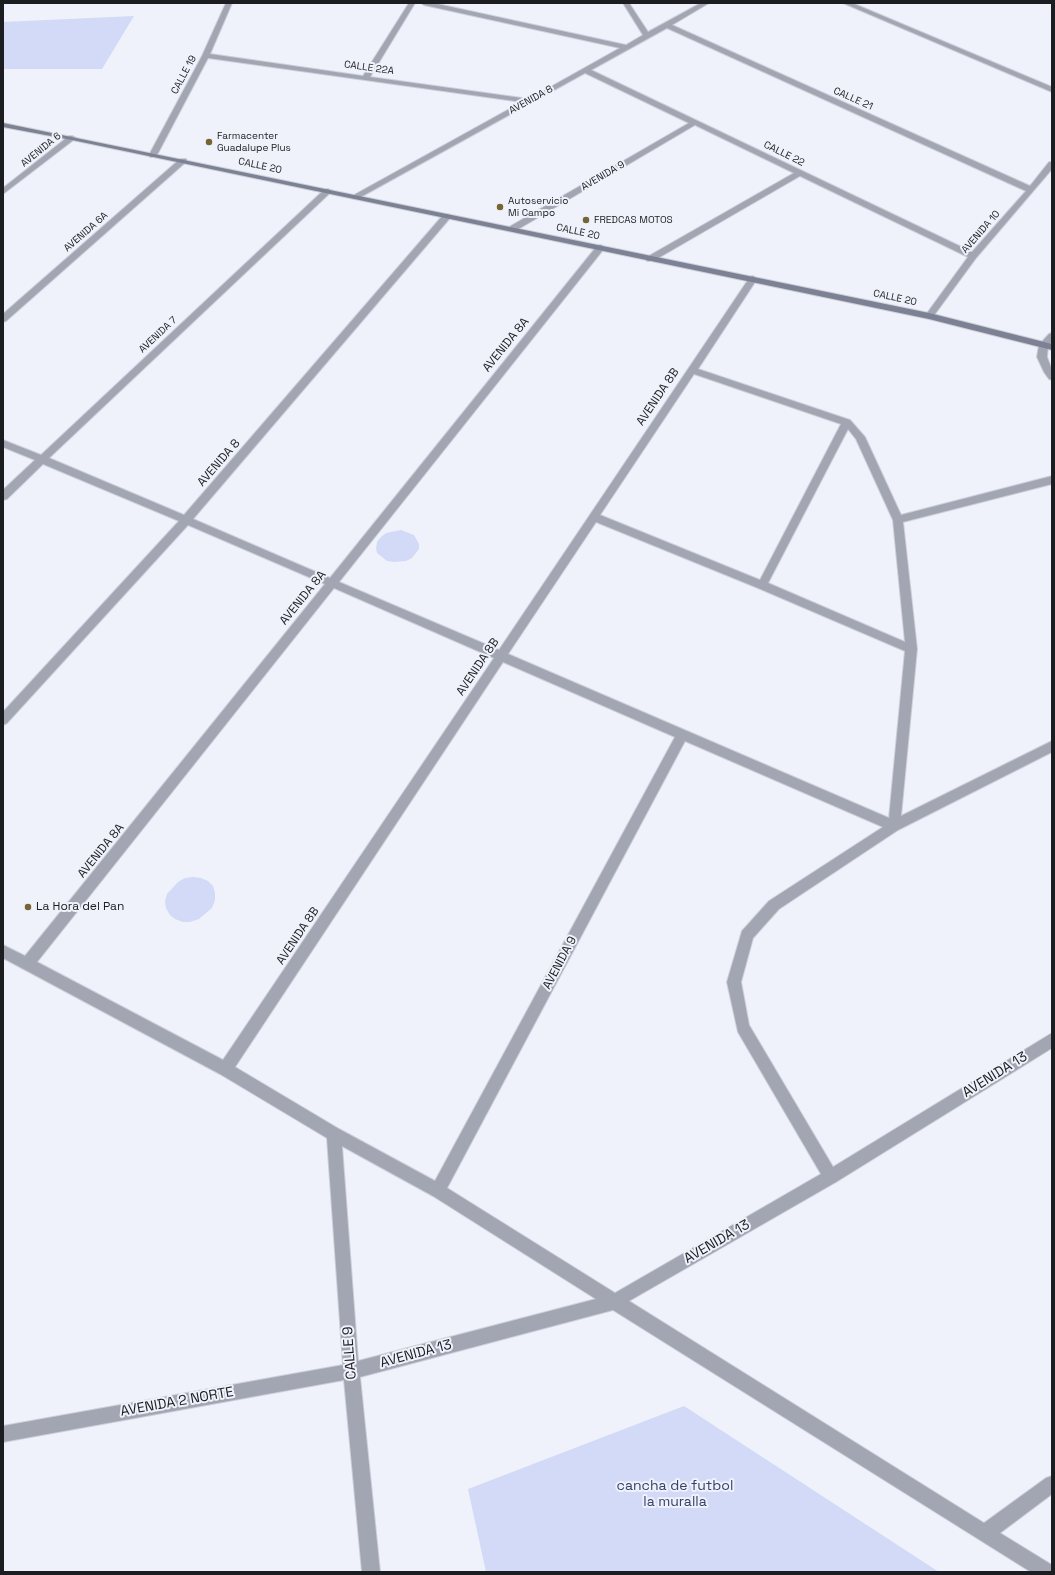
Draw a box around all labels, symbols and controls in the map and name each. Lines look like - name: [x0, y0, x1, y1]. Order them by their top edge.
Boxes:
- street label: CALLE 19: [169, 54, 199, 96]
- street label: CALLE 22A: [343, 59, 395, 77]
- street label: AVENIDA 8: [507, 83, 555, 117]
- street label: CALLE 21: [831, 85, 875, 113]
- street label: AVENIDA 6: [18, 130, 64, 170]
- place label: Farmacenter Guadalupe Plus: [217, 130, 291, 154]
- marker: Farmacenter Guadalupe Plus: [204, 137, 214, 147]
- street label: CALLE 22: [762, 139, 806, 169]
- street label: CALLE 20: [237, 156, 283, 176]
- street label: AVENIDA 9: [579, 159, 627, 193]
- place label: Autoservicio Mi Campo: [508, 195, 568, 218]
- marker: Autoservicio Mi Campo: [495, 202, 505, 212]
- street label: AVENIDA 10: [959, 208, 1003, 256]
- street label: AVENIDA 6A: [61, 210, 111, 254]
- place label: FREDCAS MOTOS: [594, 214, 673, 226]
- marker: FREDCAS MOTOS: [581, 215, 591, 225]
- street label: CALLE 20: [555, 222, 601, 242]
- street label: CALLE 20: [872, 288, 918, 308]
- street label: AVENIDA 7: [136, 314, 180, 356]
- street label: AVENIDA 8A: [480, 315, 532, 375]
- street label: AVENIDA 8B: [634, 366, 682, 428]
- street label: AVENIDA 8: [195, 436, 243, 490]
- street label: AVENIDA 8A: [277, 568, 329, 628]
- street label: AVENIDA 8B: [454, 636, 502, 698]
- street label: AVENIDA 8A: [75, 821, 127, 881]
- place label: La Hora del Pan: [36, 900, 124, 914]
- marker: La Hora del Pan: [23, 902, 33, 912]
- street label: AVENIDA 8B: [274, 905, 322, 967]
- street label: AVENIDA 9: [540, 934, 580, 992]
- street label: AVENIDA 13: [960, 1048, 1030, 1102]
- street label: AVENIDA 13: [681, 1216, 753, 1268]
- street label: CALLE 9: [340, 1326, 360, 1380]
- street label: AVENIDA 13: [378, 1336, 454, 1372]
- street label: AVENIDA 2 NORTE: [119, 1384, 235, 1420]
- park label: cancha de futbol la muralla: [617, 1478, 733, 1510]

